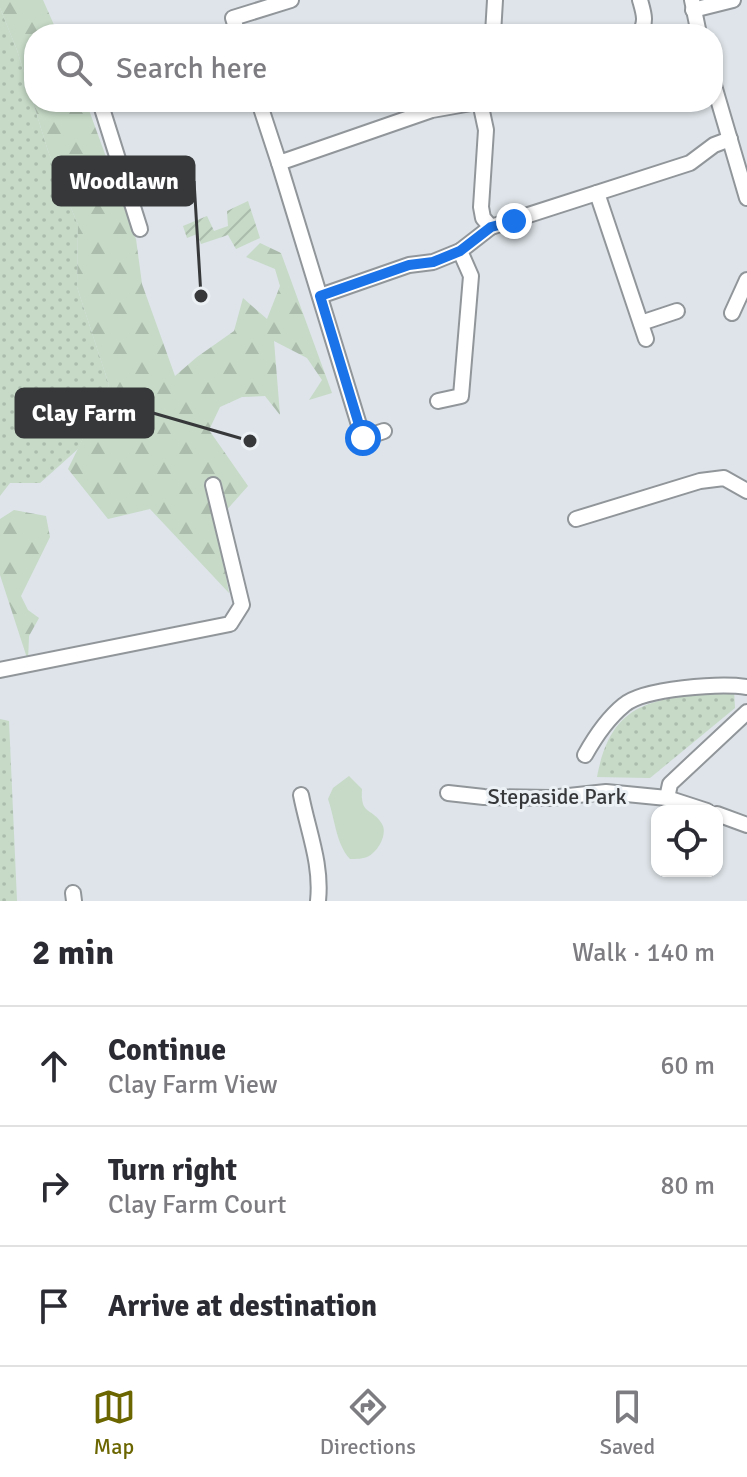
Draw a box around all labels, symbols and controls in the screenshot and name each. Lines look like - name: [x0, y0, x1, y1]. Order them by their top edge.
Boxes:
- search box: [24, 24, 723, 112]
- icon: search: [52, 46, 96, 90]
- text: Search here: [116, 50, 267, 87]
- callout: Woodlawn: [53, 157, 194, 205]
- text: Woodlawn: [69, 166, 179, 196]
- route end: [496, 203, 532, 239]
- callout: Clay Farm: [16, 389, 153, 437]
- text: Clay Farm: [32, 398, 136, 428]
- route start: [345, 420, 381, 456]
- street label: Stepaside Park: [488, 783, 626, 810]
- map controls: [651, 805, 723, 877]
- button: locate: [651, 805, 723, 877]
- text: 2 min: [32, 932, 114, 974]
- text: Walk · 140 m: [572, 937, 715, 969]
- text: Continue: [108, 1032, 226, 1069]
- icon: ahead: [32, 1044, 76, 1088]
- text: 60 m: [660, 1050, 715, 1082]
- text: Clay Farm View: [108, 1069, 277, 1101]
- text: Turn right: [108, 1152, 237, 1189]
- icon: right: [32, 1164, 76, 1208]
- text: 80 m: [660, 1170, 715, 1202]
- text: Clay Farm Court: [108, 1189, 286, 1221]
- icon: arrive: [32, 1284, 76, 1328]
- text: Arrive at destination: [108, 1288, 377, 1325]
- tab: Map: [92, 1385, 136, 1460]
- tab: Directions: [320, 1385, 416, 1460]
- tab: Saved: [600, 1385, 655, 1460]

